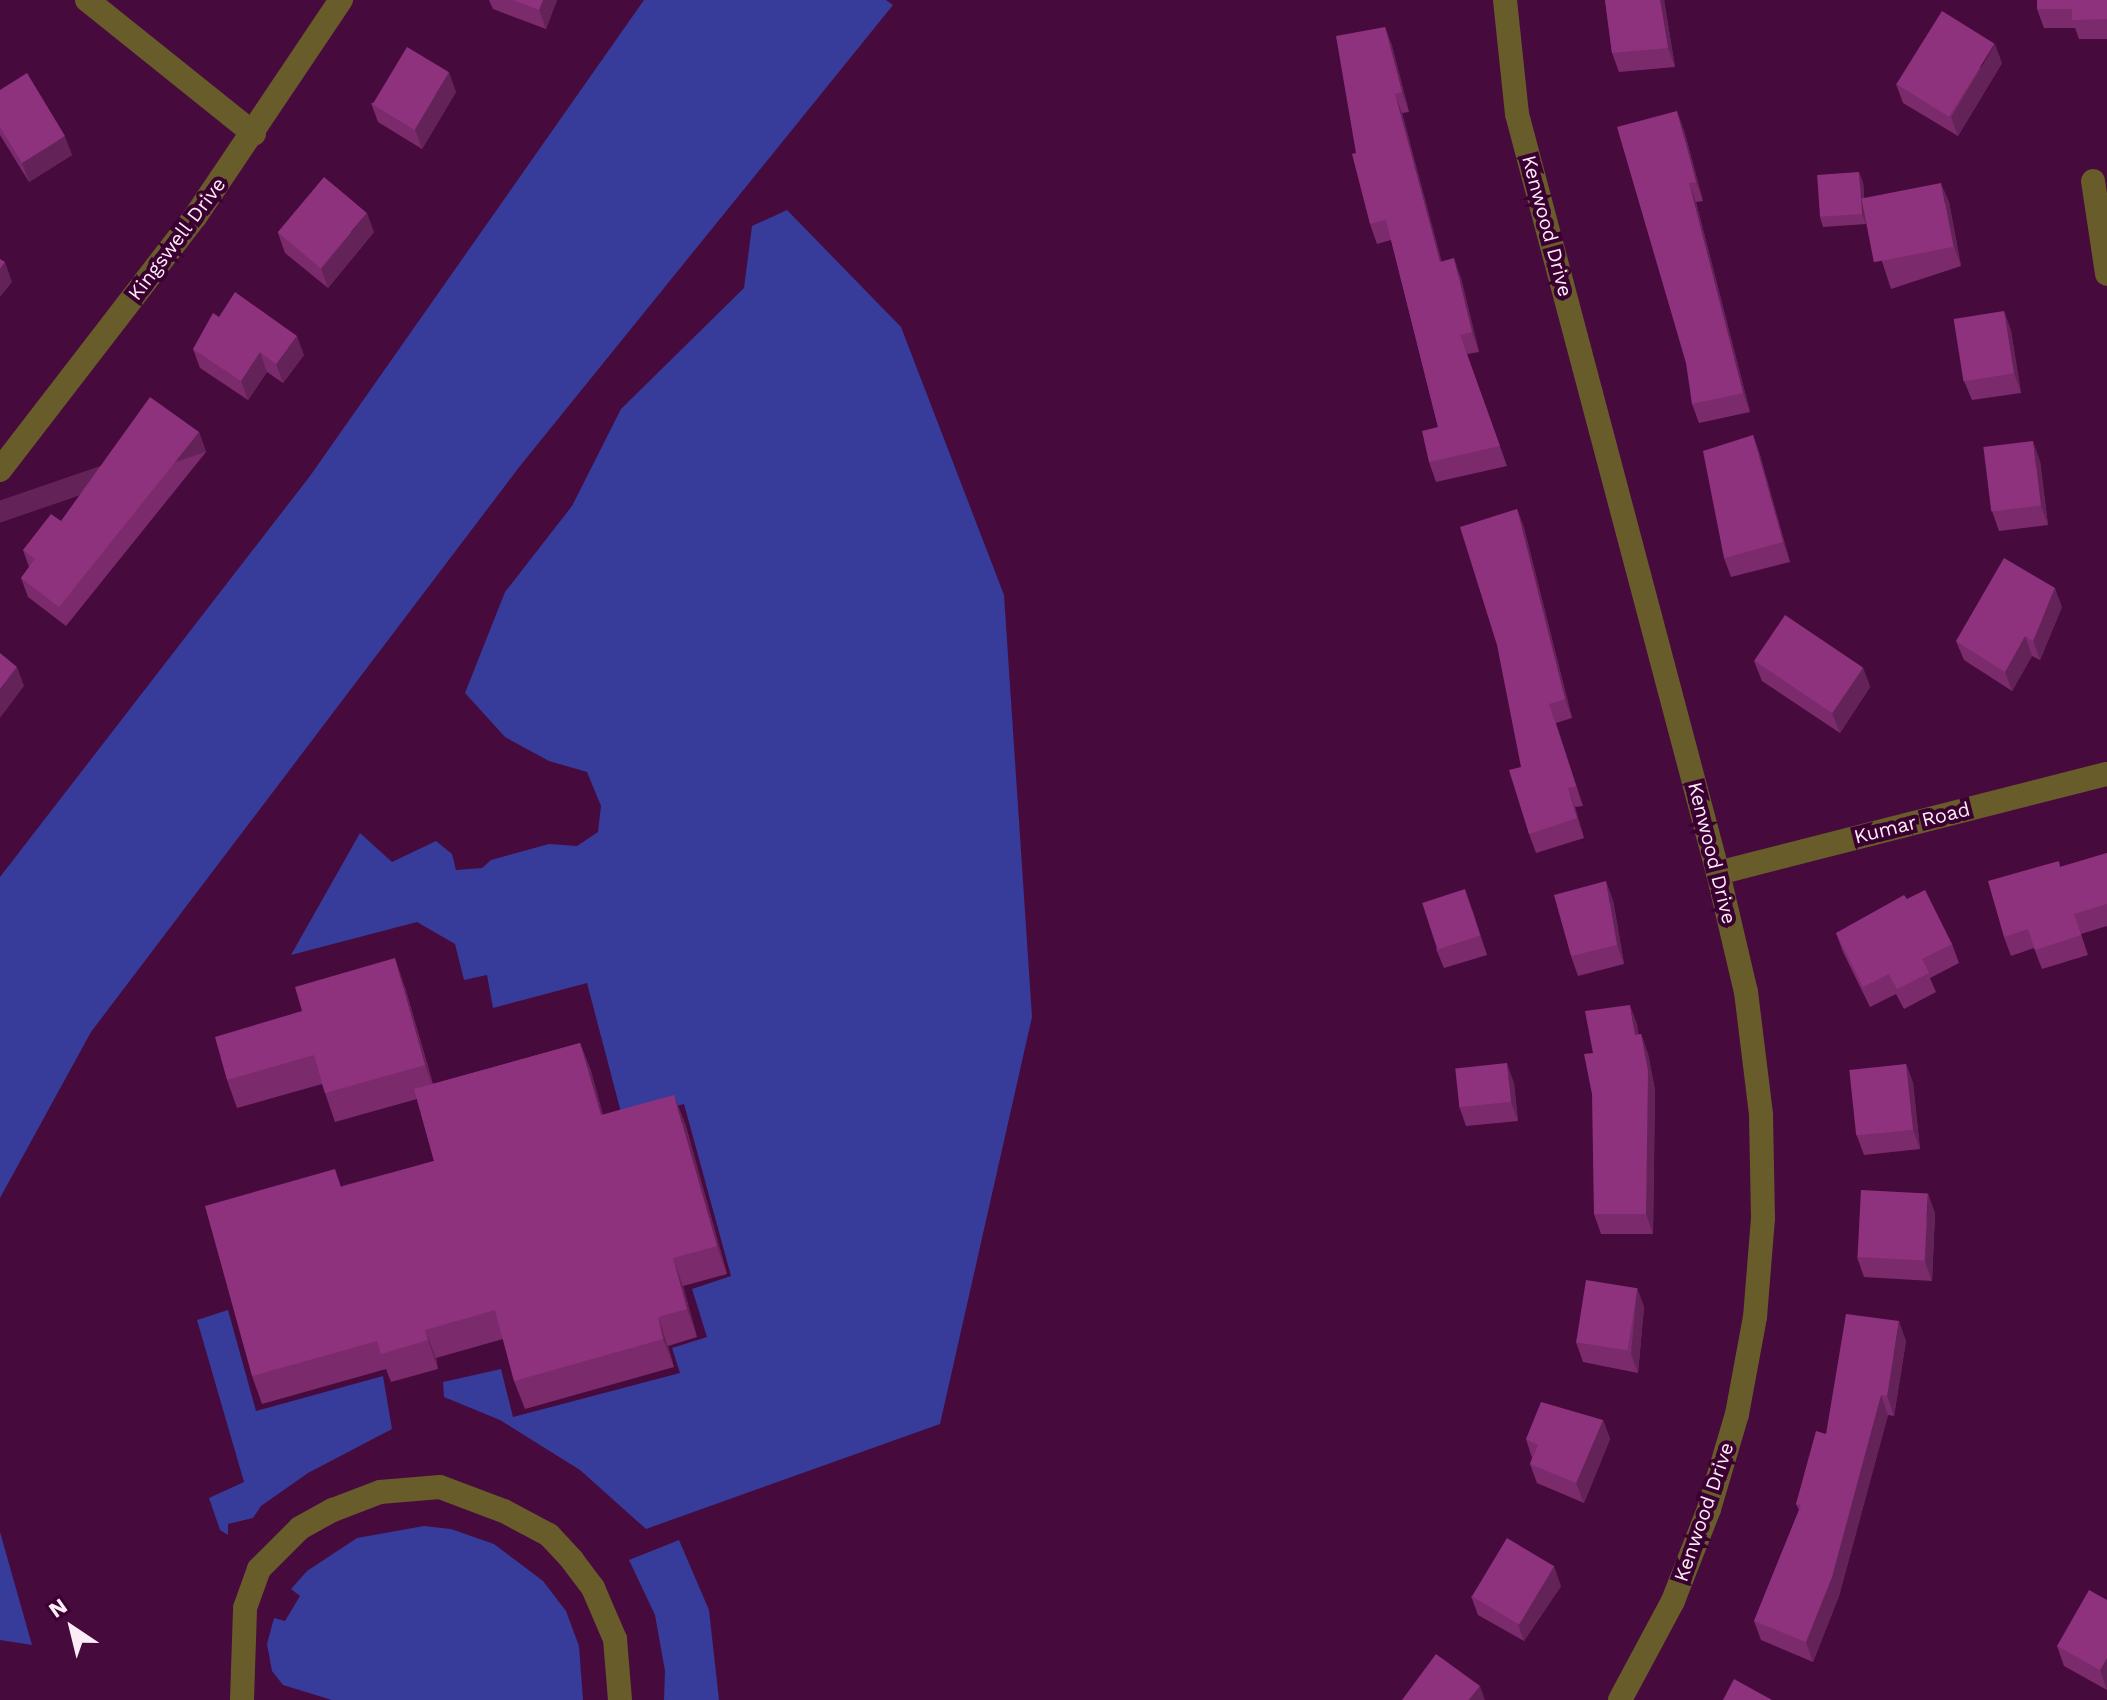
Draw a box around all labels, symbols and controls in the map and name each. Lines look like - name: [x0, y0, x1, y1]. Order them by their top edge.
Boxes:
- street label: Kenwood Drive: [1517, 153, 1577, 299]
- street label: Kingswell Drive: [123, 173, 231, 305]
- street label: Kenwood Drive: [1683, 779, 1741, 927]
- street label: Kumar Road: [1851, 797, 1973, 849]
- street label: Kenwood Drive: [1669, 1439, 1739, 1585]
- north arrow: [32, 1588, 112, 1668]
- text: N: [44, 1593, 72, 1623]

